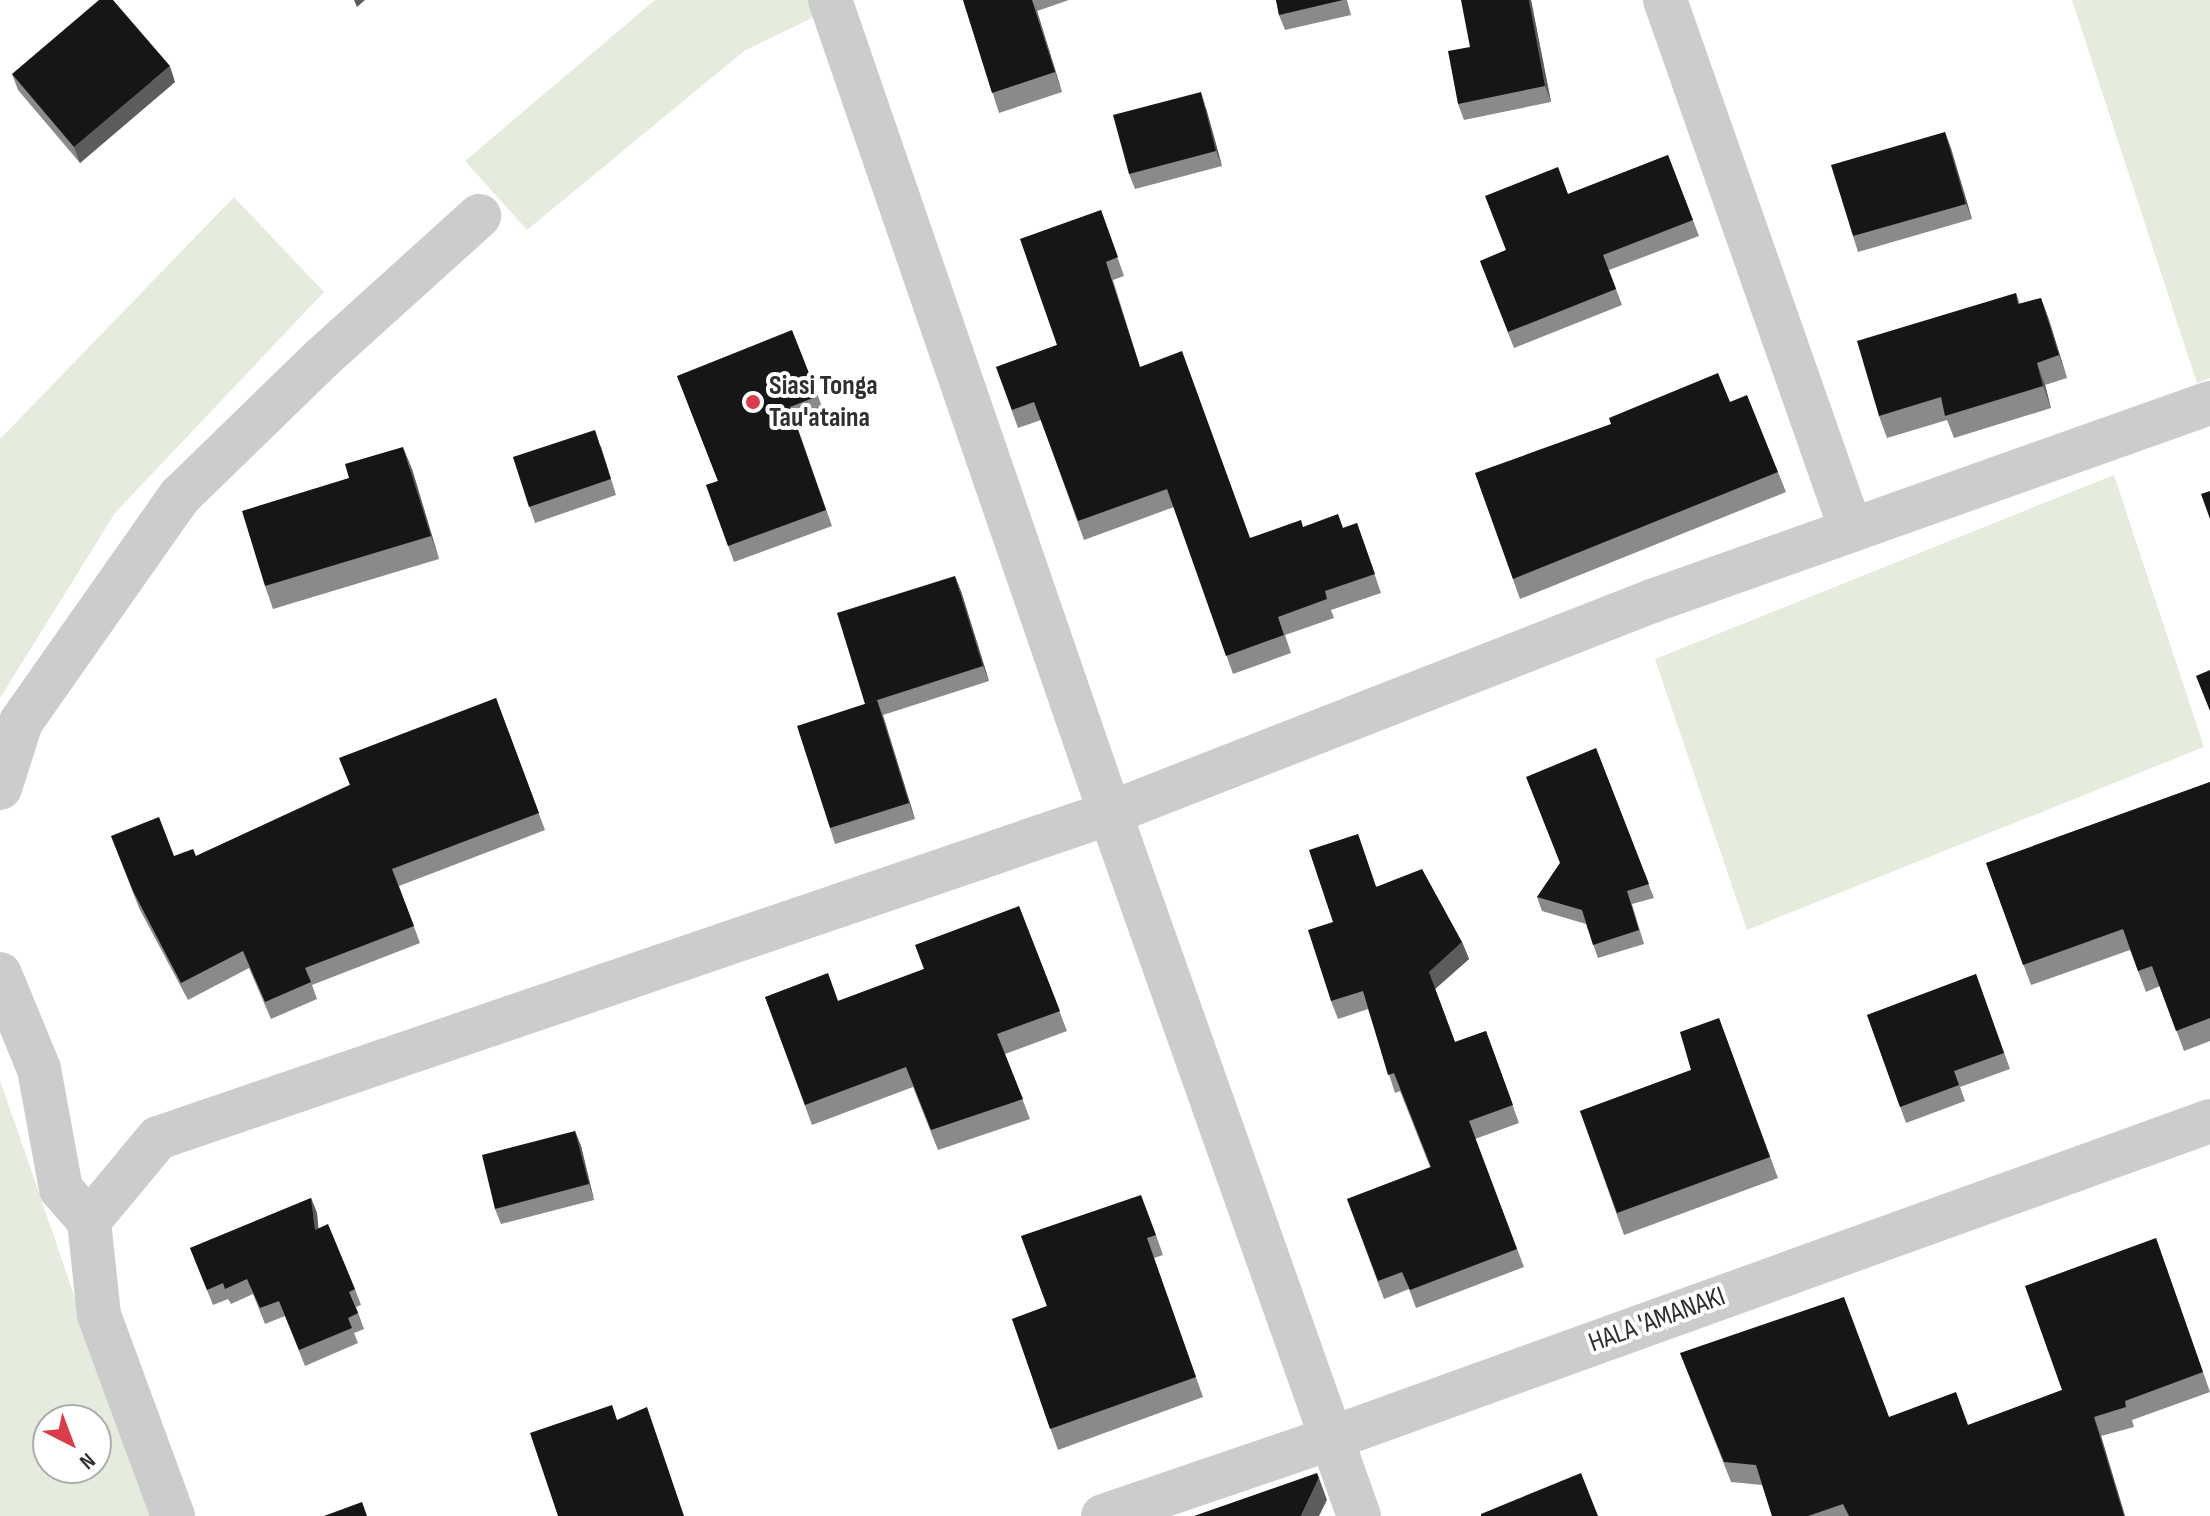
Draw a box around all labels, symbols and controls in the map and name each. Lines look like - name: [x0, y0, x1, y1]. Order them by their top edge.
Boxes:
- place label: Siasi Tonga Tau'ataina: [769, 369, 878, 435]
- marker: Siasi Tonga Tau'ataina: [744, 393, 762, 411]
- street label: HALA 'AMANAKI: [1584, 1280, 1730, 1360]
- north arrow: [32, 1404, 112, 1484]
- text: N: [74, 1447, 100, 1475]

